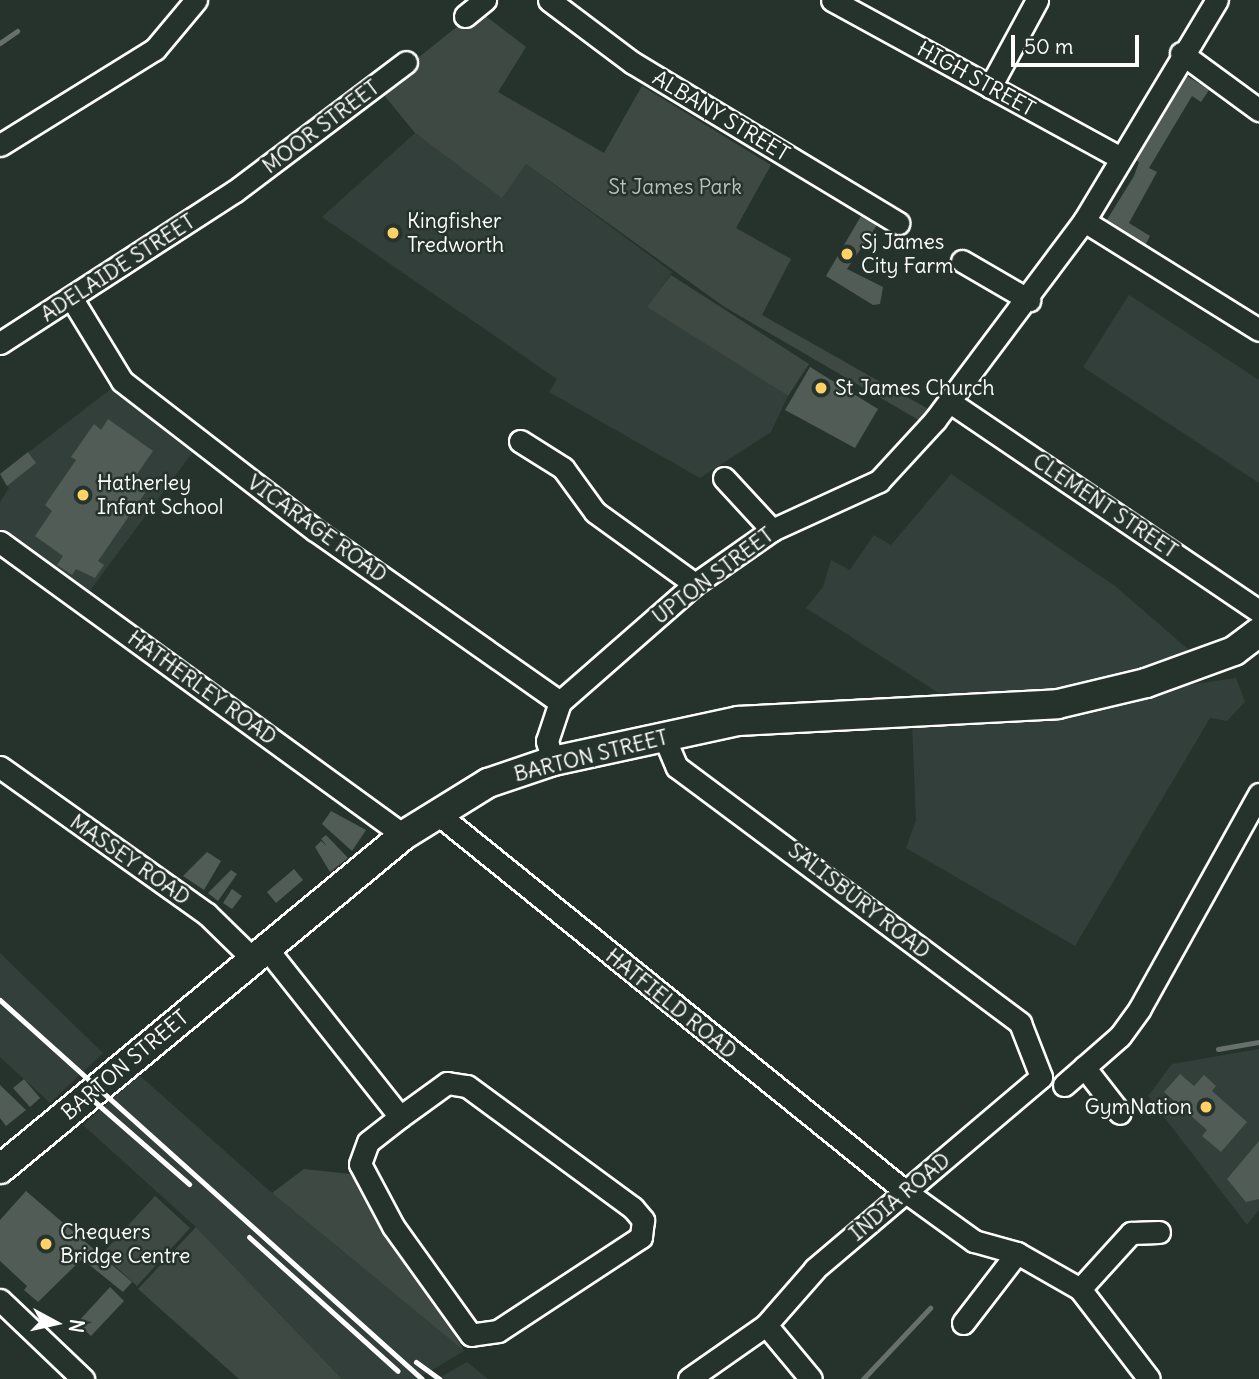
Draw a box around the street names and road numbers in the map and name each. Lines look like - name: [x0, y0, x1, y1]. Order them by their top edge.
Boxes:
- street label: HIGH STREET: [913, 36, 1039, 122]
- street label: ALBANY STREET: [648, 65, 794, 167]
- street label: MOOR STREET: [258, 75, 384, 179]
- street label: ADELAIDE STREET: [36, 209, 200, 327]
- street label: CLEMENT STREET: [1028, 448, 1182, 564]
- street label: VICARAGE ROAD: [242, 470, 392, 588]
- street label: UPTON STREET: [648, 522, 778, 630]
- street label: HATHERLEY ROAD: [123, 626, 281, 750]
- street label: BARTON STREET: [511, 725, 671, 787]
- street label: MASSEY ROAD: [65, 809, 195, 911]
- street label: SALISBURY ROAD: [783, 838, 935, 964]
- street label: HATFIELD ROAD: [600, 944, 742, 1064]
- street label: BARTON STREET: [56, 1005, 194, 1125]
- street label: INDIA ROAD: [845, 1148, 955, 1246]

